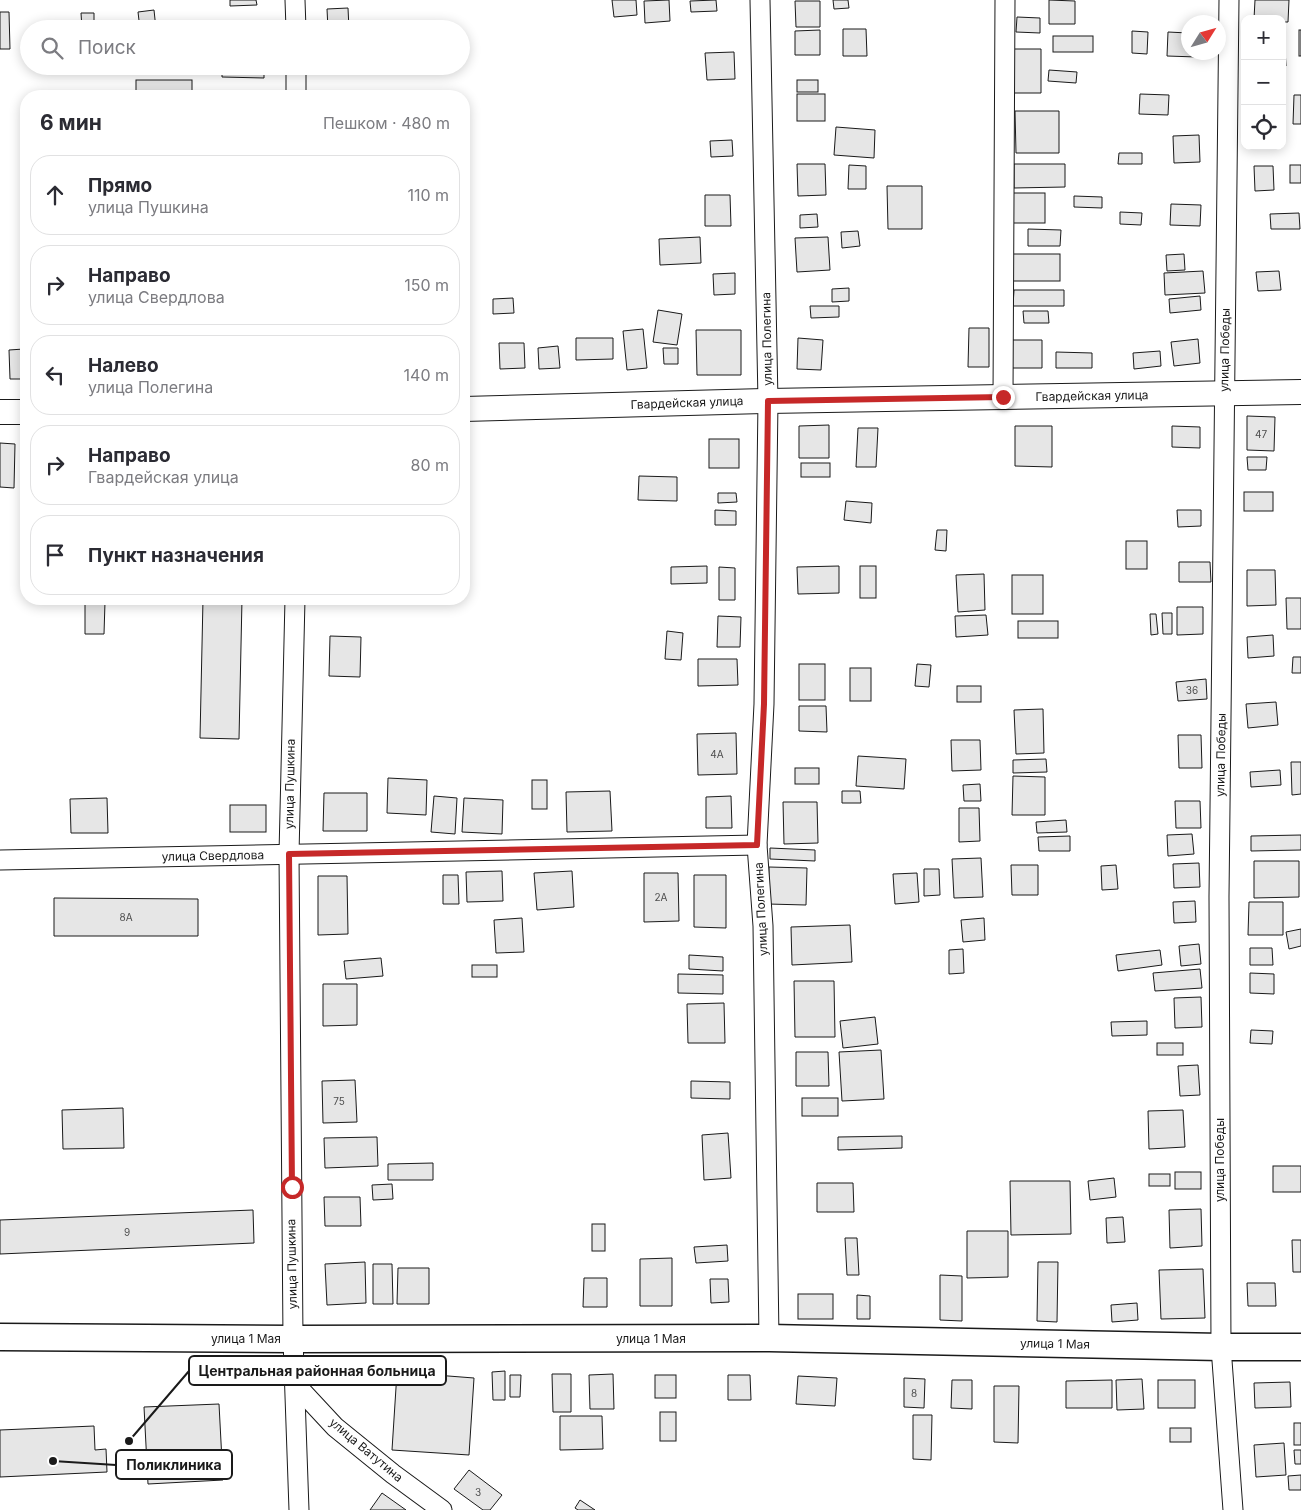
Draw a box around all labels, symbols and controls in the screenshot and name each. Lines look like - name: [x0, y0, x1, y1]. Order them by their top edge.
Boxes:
- north arrow: [1181, 15, 1226, 60]
- map controls: [1241, 15, 1286, 150]
- button: +: [1241, 15, 1286, 60]
- search box: [20, 20, 470, 75]
- icon: search: [38, 34, 66, 62]
- text: Поиск: [78, 36, 136, 59]
- button: −: [1241, 60, 1286, 105]
- button: locate: [1241, 105, 1286, 150]
- text: 6 мин: [40, 110, 102, 135]
- text: Пешком · 480 m: [323, 113, 450, 133]
- text: Прямо: [88, 174, 152, 197]
- icon: ahead: [41, 181, 69, 209]
- text: 110 m: [407, 185, 449, 205]
- text: улица Пушкина: [88, 197, 209, 217]
- text: Направо: [88, 264, 171, 287]
- icon: right: [41, 271, 69, 299]
- text: 150 m: [404, 275, 449, 295]
- text: улица Свердлова: [88, 287, 225, 307]
- street label: улица Полегина: [758, 292, 775, 386]
- street label: улица Победы: [1216, 308, 1233, 392]
- text: Налево: [88, 354, 159, 377]
- icon: left: [41, 361, 69, 389]
- text: 140 m: [404, 365, 449, 385]
- text: улица Полегина: [88, 377, 213, 397]
- route end: [992, 386, 1015, 409]
- street label: Гвардейская улица: [1035, 387, 1149, 404]
- street label: Гвардейская улица: [630, 393, 744, 412]
- house number: 47: [1255, 428, 1267, 440]
- text: Направо: [88, 444, 171, 467]
- icon: right: [41, 451, 69, 479]
- text: 80 m: [410, 455, 449, 475]
- text: Гвардейская улица: [88, 467, 239, 487]
- icon: arrive: [41, 541, 69, 569]
- text: Пункт назначения: [88, 544, 264, 567]
- house number: 36: [1186, 684, 1198, 696]
- street label: улица Победы: [1212, 713, 1229, 797]
- street label: улица Пушкина: [281, 739, 298, 829]
- house number: 4А: [710, 748, 724, 760]
- street label: улица Свердлова: [162, 847, 264, 864]
- street label: улица Полегина: [751, 862, 770, 956]
- house number: 2А: [655, 891, 668, 903]
- house number: 8А: [119, 911, 133, 923]
- house number: 75: [333, 1095, 345, 1107]
- street label: улица Победы: [1212, 1118, 1227, 1202]
- route start: [281, 1176, 304, 1199]
- street label: улица Пушкина: [283, 1219, 300, 1309]
- house number: 9: [124, 1226, 130, 1238]
- street label: улица 1 Мая: [211, 1331, 281, 1346]
- street label: улица 1 Мая: [616, 1331, 686, 1346]
- street label: улица 1 Мая: [1020, 1335, 1090, 1352]
- callout: Центральная районная больница: [189, 1356, 446, 1385]
- text: Центральная районная больница: [198, 1362, 436, 1379]
- house number: 8: [911, 1387, 917, 1399]
- street label: улица Ватутина: [326, 1414, 406, 1485]
- callout: Поликлиника: [116, 1450, 232, 1479]
- text: Поликлиника: [126, 1456, 222, 1473]
- house number: 3: [475, 1486, 481, 1498]

